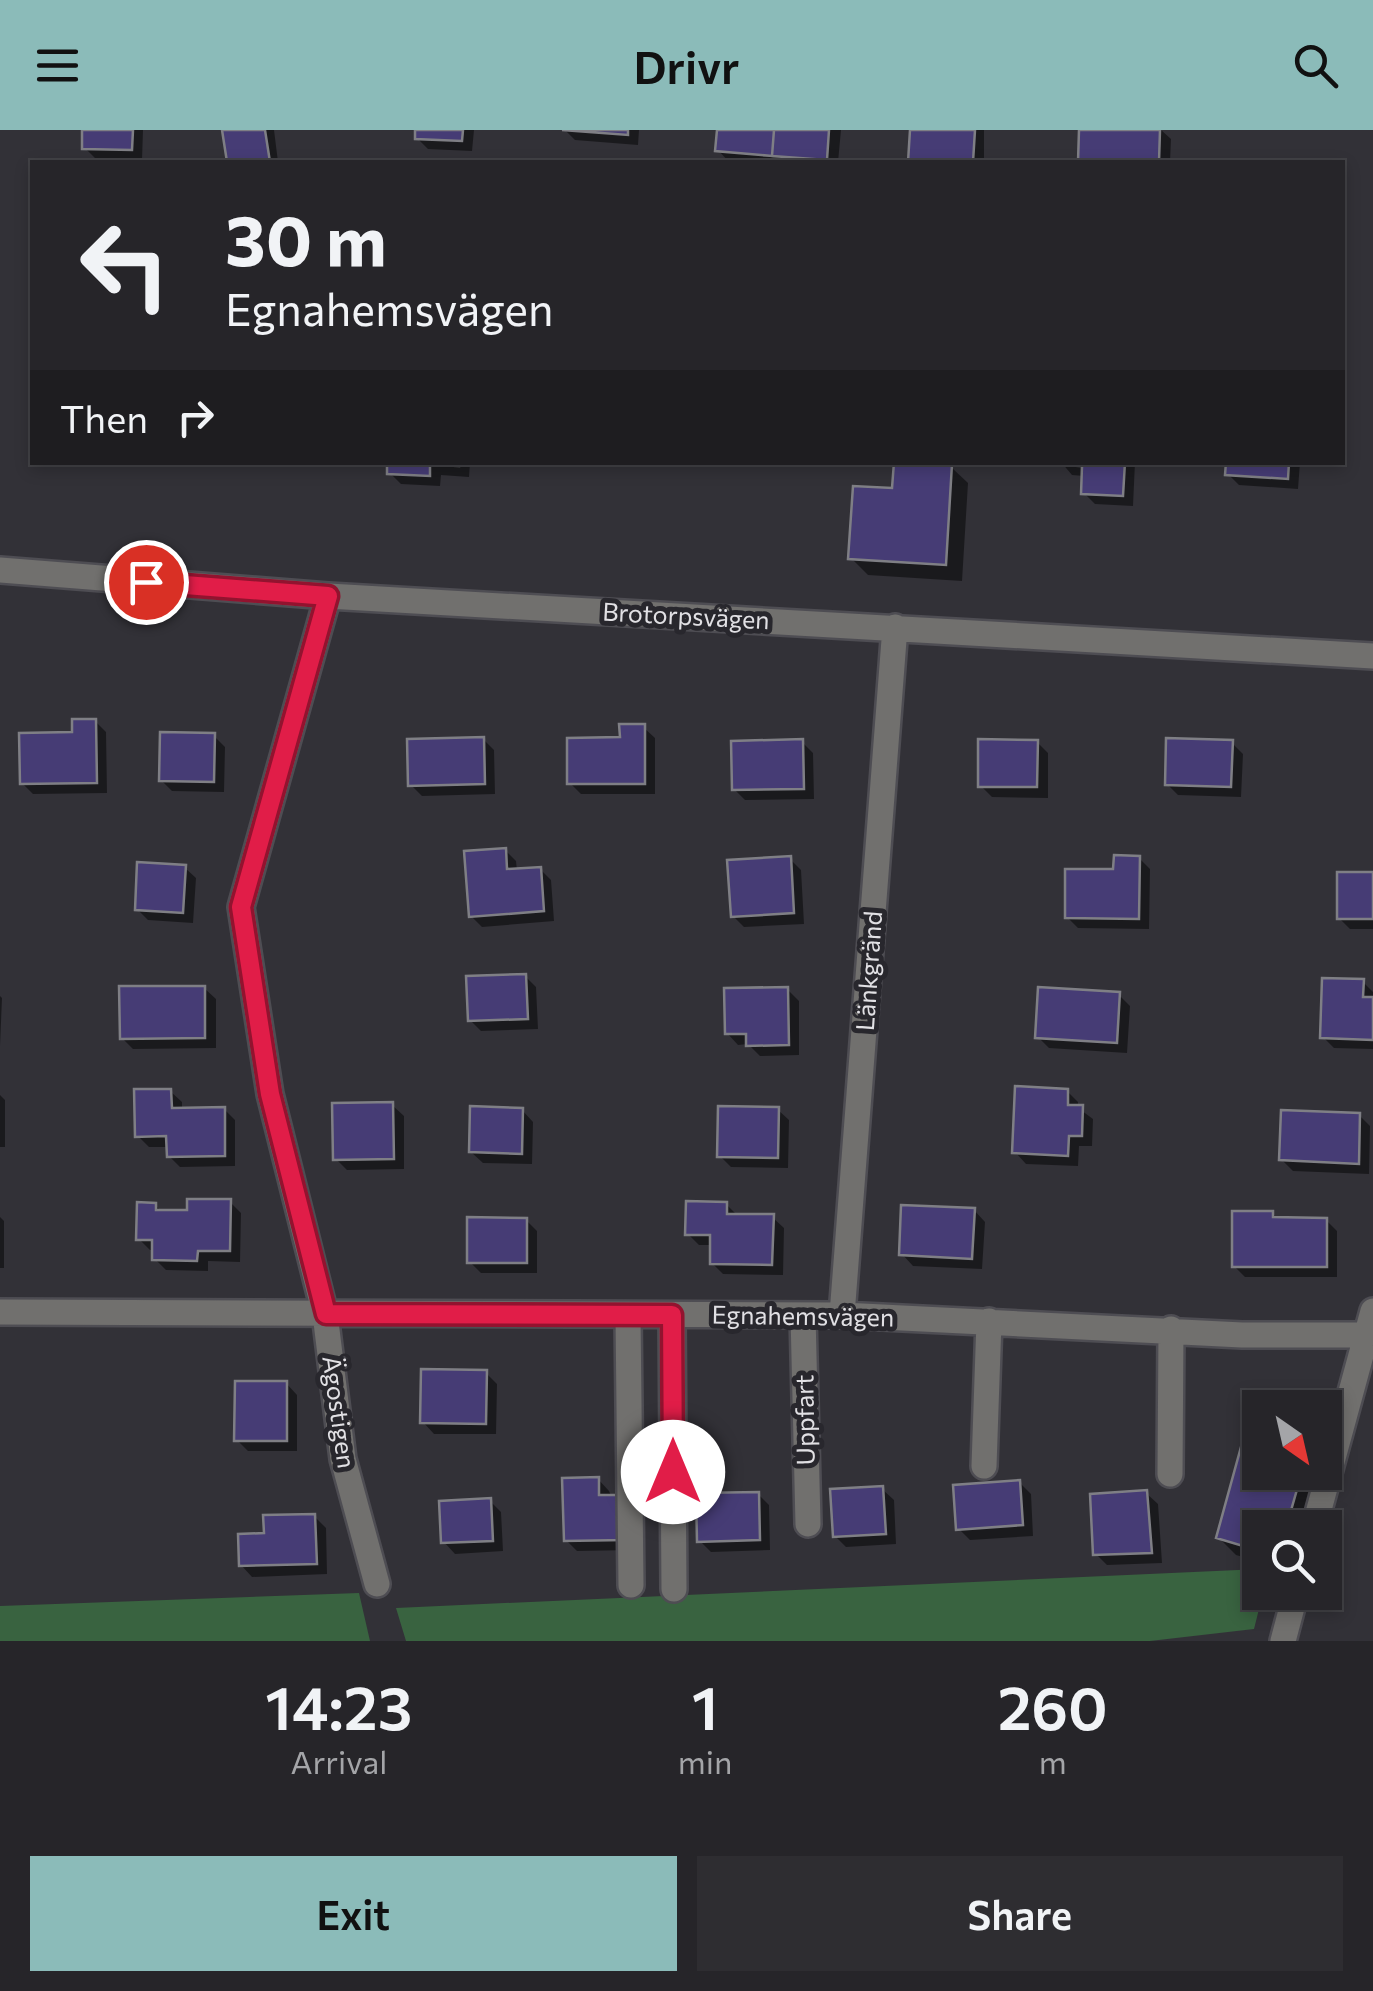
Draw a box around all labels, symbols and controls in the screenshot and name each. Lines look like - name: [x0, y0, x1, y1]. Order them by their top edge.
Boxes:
- icon: menu: [30, 38, 85, 93]
- text: Drivr: [634, 38, 739, 93]
- icon: search: [1288, 38, 1343, 93]
- text: 30 m: [225, 195, 387, 280]
- icon: left: [60, 200, 190, 330]
- text: Egnahemsvägen: [225, 280, 554, 335]
- icon: right: [168, 390, 223, 445]
- text: Then: [60, 394, 148, 441]
- pin: [104, 540, 189, 625]
- icon: arrive: [119, 555, 174, 610]
- street label: Brotorpsvägen: [602, 596, 770, 634]
- street label: Länkgränd: [849, 910, 887, 1032]
- street label: Egnahemsvägen: [711, 1298, 895, 1332]
- street label: Ägostigen: [317, 1354, 363, 1470]
- street label: Uppfart: [788, 1374, 820, 1466]
- north arrow: [1242, 1390, 1342, 1490]
- map controls: [1242, 1390, 1342, 1610]
- position arrow: [621, 1420, 725, 1524]
- button: search: [1242, 1510, 1342, 1610]
- text: 14:23: [265, 1669, 412, 1742]
- text: 1: [692, 1669, 718, 1742]
- text: 260: [998, 1669, 1108, 1742]
- text: Arrival: [290, 1741, 387, 1781]
- text: min: [678, 1741, 732, 1781]
- text: m: [1039, 1741, 1067, 1781]
- button: Exit: [30, 1856, 677, 1971]
- button: Share: [697, 1856, 1343, 1971]

